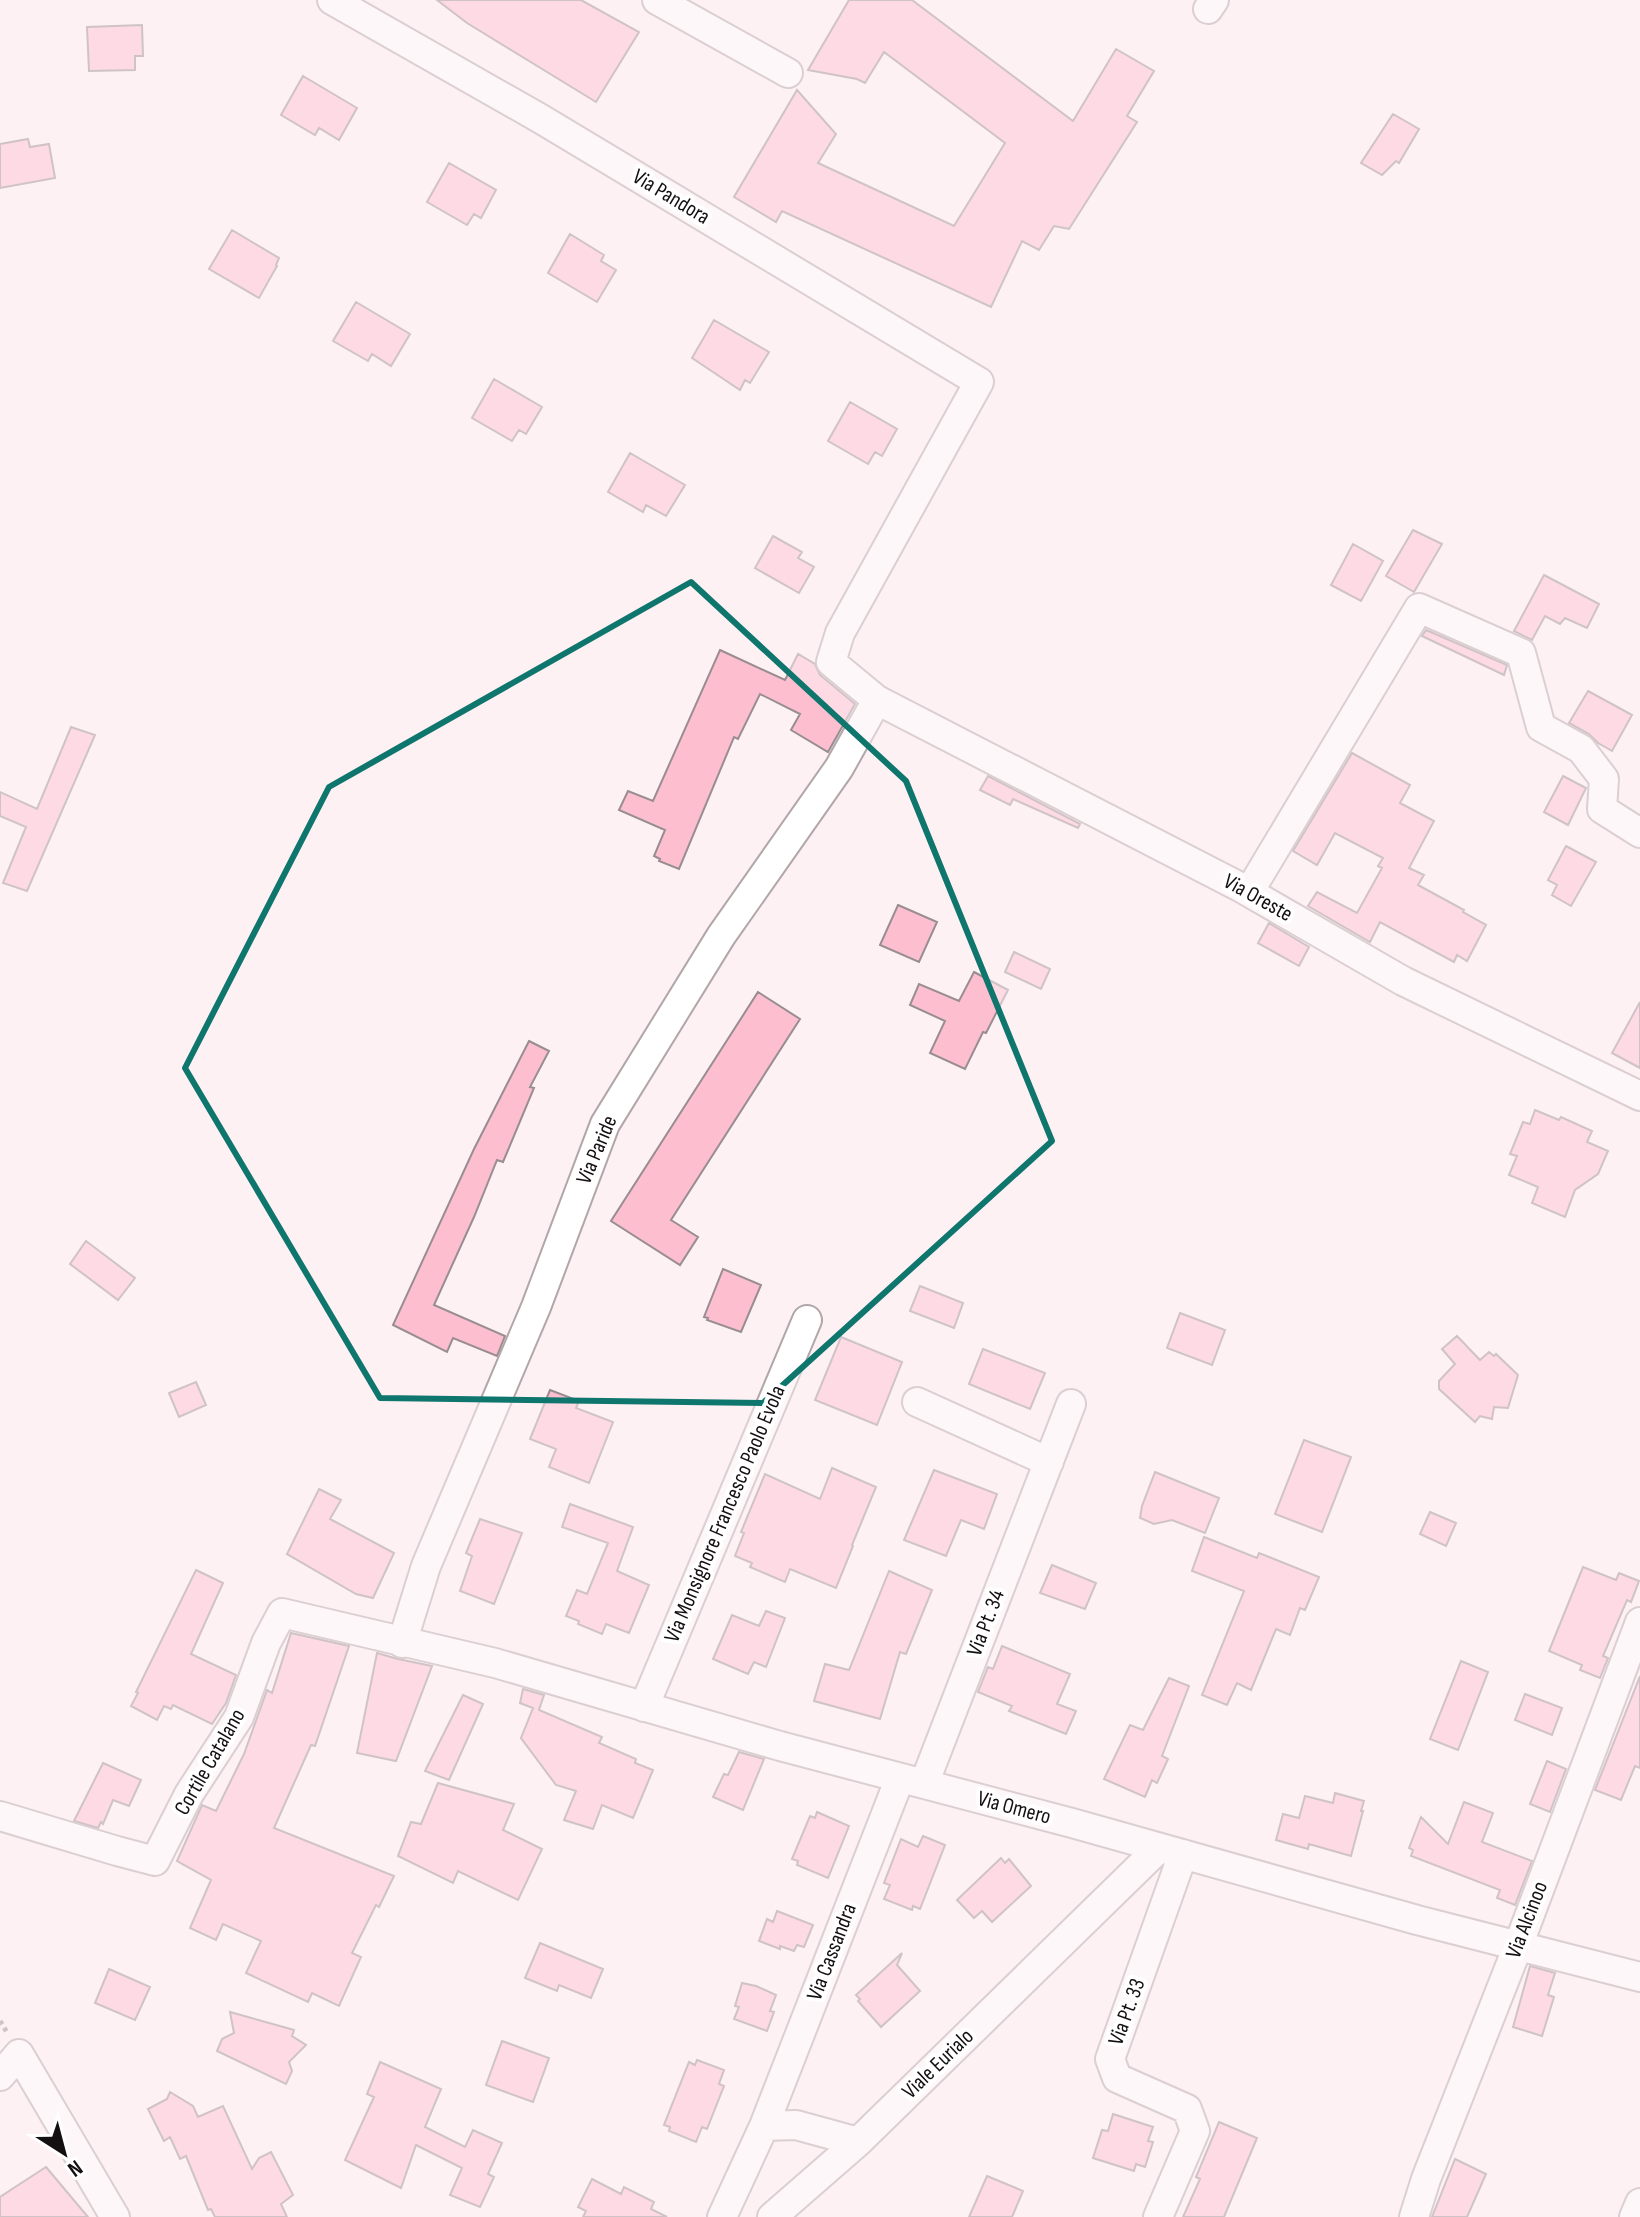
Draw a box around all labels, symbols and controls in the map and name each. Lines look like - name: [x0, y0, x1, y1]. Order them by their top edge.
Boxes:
- street label: Via Pandora: [627, 163, 715, 231]
- street label: Via Oreste: [1219, 868, 1297, 928]
- street label: Via Paride: [571, 1112, 623, 1188]
- street label: Via Monsignore Francesco Paolo Evola: [659, 1381, 791, 1647]
- street label: Via Pt. 34: [961, 1586, 1011, 1660]
- street label: Cortile Catalano: [169, 1704, 251, 1820]
- street label: Via Omero: [974, 1785, 1054, 1831]
- street label: Via Alcinoo: [1500, 1878, 1554, 1962]
- street label: Via Cassandra: [801, 1900, 863, 2004]
- street label: Via Pt. 33: [1103, 1975, 1151, 2049]
- street label: Viale Eurialo: [897, 2023, 979, 2105]
- north arrow: [24, 2113, 104, 2193]
- text: N: [62, 2154, 88, 2182]

